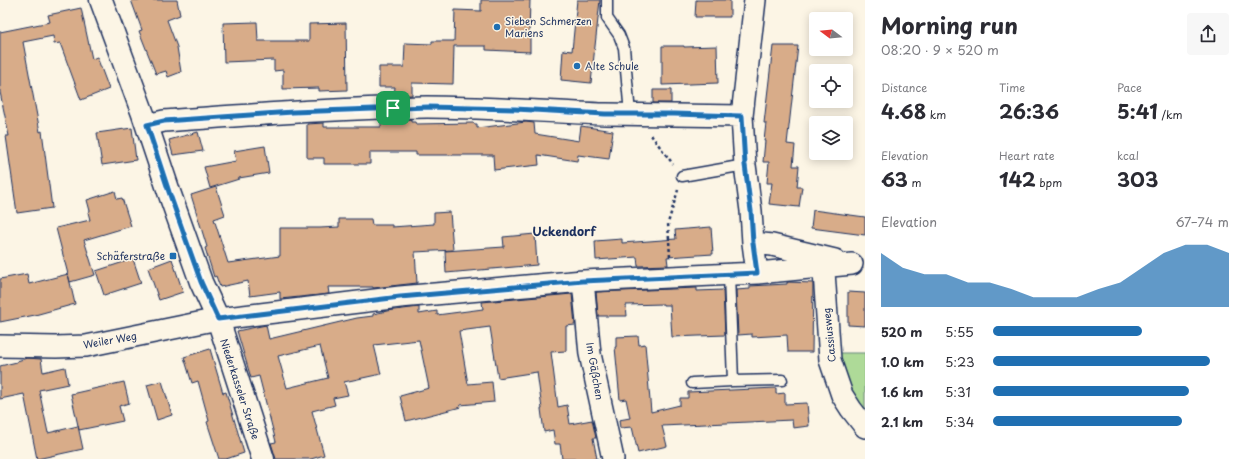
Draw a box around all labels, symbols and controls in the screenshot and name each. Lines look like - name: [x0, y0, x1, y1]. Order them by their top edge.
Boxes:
- text: Morning run: [881, 8, 1018, 41]
- north arrow: [809, 12, 853, 56]
- map controls: [809, 12, 853, 160]
- place label: Sieben Schmerzen Mariens: [505, 13, 592, 40]
- button: share: [1187, 13, 1229, 55]
- marker: Sieben Schmerzen Mariens: [492, 22, 502, 32]
- text: 08:20 · 9 × 520 m: [881, 40, 999, 59]
- place label: Alte Schule: [585, 58, 640, 73]
- marker: Alte Schule: [572, 61, 582, 71]
- button: locate: [809, 64, 853, 108]
- text: Distance: [881, 79, 927, 96]
- text: Time: [999, 79, 1025, 96]
- text: Pace: [1117, 79, 1142, 96]
- pin: [376, 91, 410, 125]
- text: 4.68: [881, 96, 926, 126]
- text: 26:36: [999, 96, 1059, 126]
- text: 5:41: [1117, 96, 1158, 126]
- icon: arrive: [382, 97, 404, 119]
- text: km: [926, 106, 946, 123]
- text: /km: [1158, 106, 1182, 123]
- button: layers: [809, 116, 853, 160]
- text: Elevation: [881, 147, 928, 164]
- text: Heart rate: [999, 147, 1055, 164]
- text: kcal: [1117, 147, 1139, 164]
- text: 63: [881, 164, 908, 194]
- text: 142: [999, 164, 1036, 194]
- text: 303: [1117, 164, 1158, 194]
- text: m: [908, 174, 922, 191]
- text: bpm: [1036, 174, 1062, 191]
- text: Elevation: [881, 212, 937, 231]
- text: 67–74 m: [1175, 212, 1229, 231]
- district label: Uckendorf: [532, 222, 597, 240]
- place label: Schäferstraße: [96, 248, 165, 263]
- marker: Schäferstraße: [168, 251, 178, 261]
- street label: Cassiusweg: [818, 307, 839, 363]
- text: 520 m: [881, 322, 922, 341]
- text: 5:55: [945, 322, 974, 341]
- street label: Weiler Weg: [82, 327, 138, 352]
- street label: Niederkasseler Straße: [217, 336, 264, 441]
- street label: Im Gäßchen: [583, 341, 608, 401]
- text: 1.0 km: [881, 352, 924, 371]
- text: 5:23: [945, 352, 975, 371]
- text: 1.6 km: [881, 382, 923, 401]
- text: 5:31: [945, 382, 971, 401]
- text: 2.1 km: [881, 412, 923, 431]
- text: 5:34: [945, 412, 974, 431]

